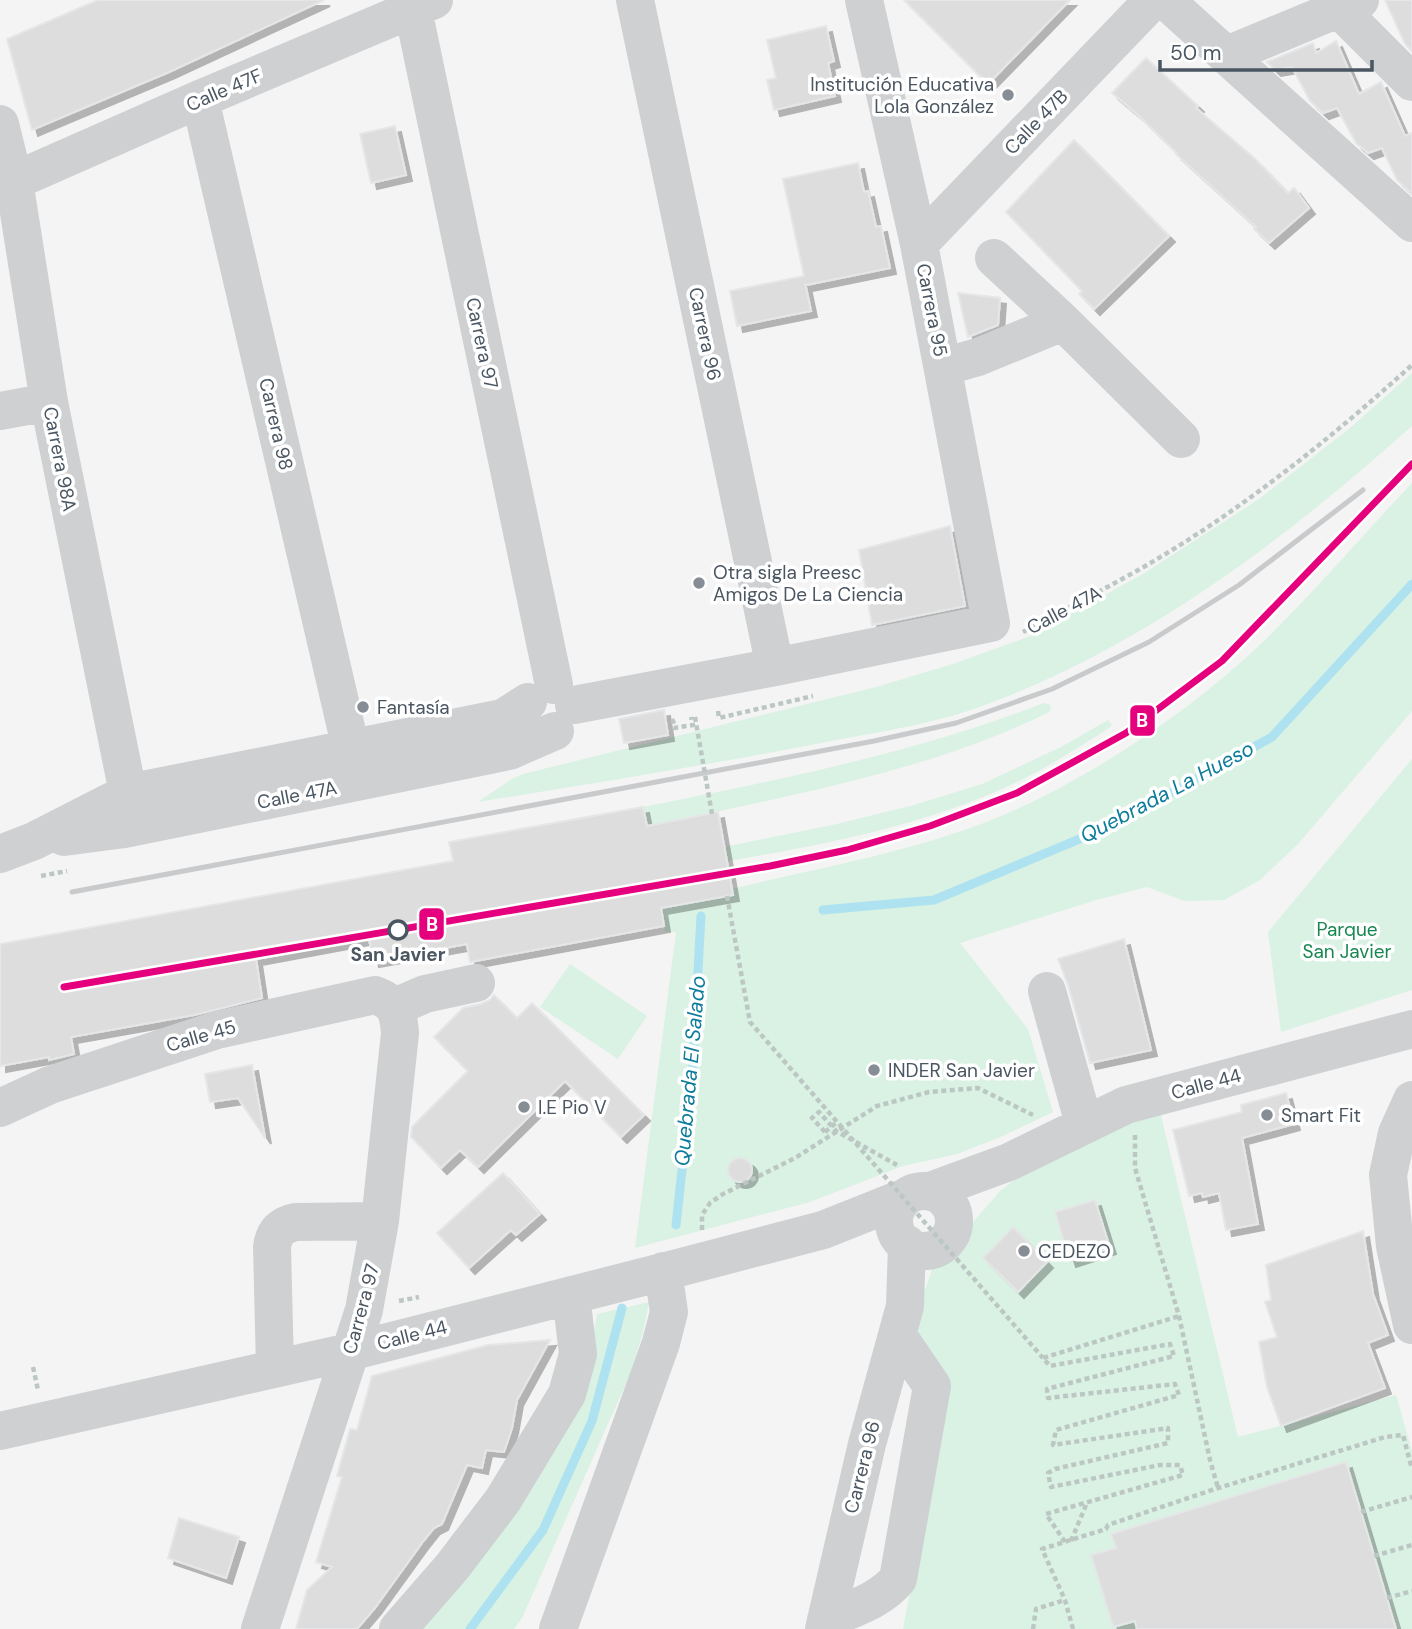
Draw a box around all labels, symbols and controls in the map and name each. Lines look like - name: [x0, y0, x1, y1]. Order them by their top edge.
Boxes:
- scale bar: [1160, 28, 1372, 72]
- text: 50 m: [1170, 39, 1221, 67]
- street label: Calle 47F: [182, 63, 266, 117]
- place label: Institución Educativa Lola González: [810, 72, 994, 119]
- street label: Calle 47B: [999, 84, 1073, 160]
- marker: Institución Educativa Lola González: [1000, 87, 1016, 103]
- street label: Carrera 95: [911, 261, 953, 359]
- street label: Carrera 96: [683, 285, 727, 383]
- street label: Carrera 97: [460, 295, 504, 391]
- street label: Carrera 98: [253, 375, 299, 473]
- street label: Carrera 98A: [38, 405, 82, 514]
- place label: Otra sigla Preesc Amigos De La Ciencia: [713, 560, 903, 607]
- marker: Otra sigla Preesc Amigos De La Ciencia: [691, 575, 707, 591]
- street label: Calle 47A: [1022, 580, 1106, 640]
- place label: Fantasía: [377, 695, 450, 720]
- marker: Fantasía: [355, 699, 371, 715]
- line badge: B: [1129, 704, 1156, 737]
- text: B: [1136, 708, 1148, 733]
- water label: Quebrada La Hueso: [1075, 734, 1259, 850]
- street label: Calle 47A: [255, 775, 339, 815]
- line badge: B: [418, 907, 445, 941]
- text: B: [426, 912, 438, 937]
- park label: Parque San Javier: [1302, 917, 1392, 964]
- marker: San Javier: [388, 920, 408, 940]
- place label: San Javier: [350, 942, 446, 967]
- water label: Quebrada El Salado: [668, 975, 712, 1167]
- street label: Calle 45: [163, 1014, 239, 1058]
- place label: INDER San Javier: [888, 1058, 1035, 1083]
- marker: INDER San Javier: [866, 1062, 882, 1078]
- street label: Calle 44: [1168, 1063, 1244, 1105]
- place label: I.E Pio V: [538, 1095, 607, 1120]
- marker: I.E Pio V: [516, 1099, 532, 1115]
- place label: Smart Fit: [1281, 1103, 1361, 1128]
- marker: Smart Fit: [1259, 1107, 1275, 1123]
- place label: CEDEZO: [1038, 1239, 1111, 1264]
- marker: CEDEZO: [1016, 1243, 1032, 1259]
- street label: Carrera 97: [337, 1261, 385, 1357]
- street label: Calle 44: [374, 1314, 450, 1356]
- street label: Carrera 96: [838, 1418, 886, 1516]

